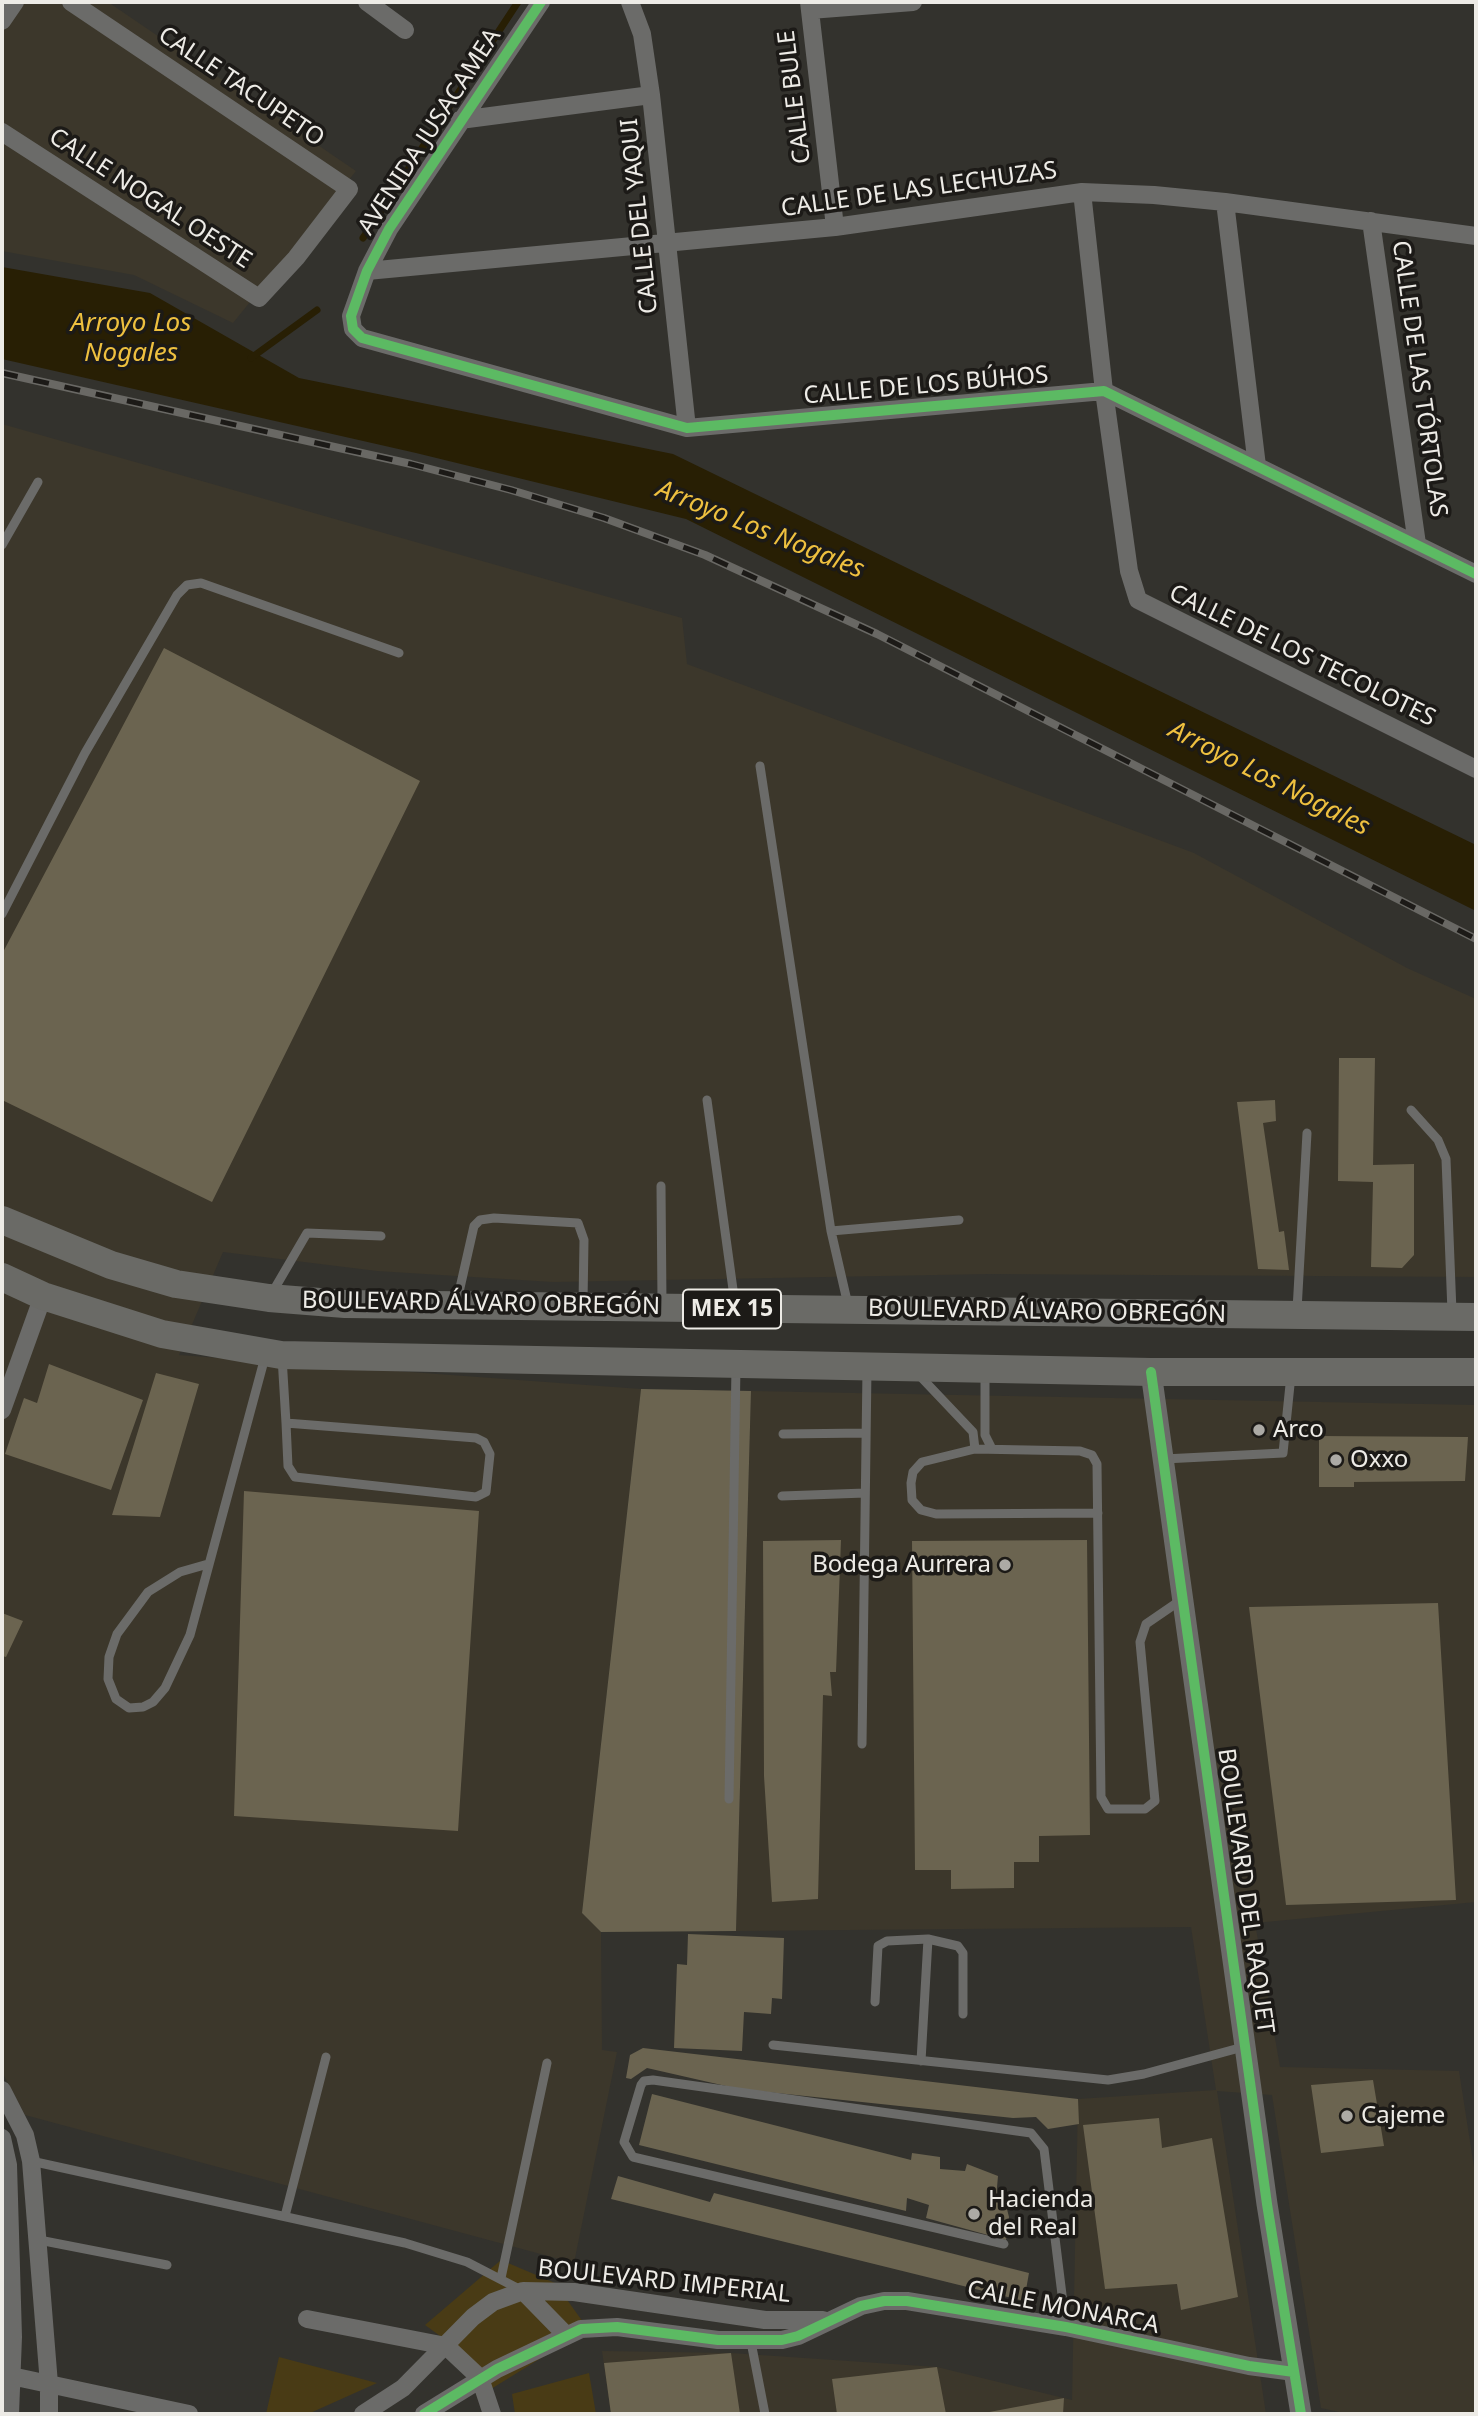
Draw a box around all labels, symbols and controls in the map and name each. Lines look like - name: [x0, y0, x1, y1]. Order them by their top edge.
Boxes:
- street label: CALLE TACUPETO: [153, 21, 329, 153]
- street label: AVENIDA JUSACAMEA: [353, 23, 507, 241]
- street label: CALLE BULE: [773, 29, 817, 165]
- street label: CALLE DEL YAQUI: [615, 117, 665, 315]
- street label: CALLE NOGAL OESTE: [43, 123, 257, 275]
- street label: CALLE DE LAS LECHUZAS: [779, 156, 1059, 224]
- street label: CALLE DE LAS TÓRTOLAS: [1385, 239, 1453, 519]
- water label: Arroyo Los Nogales: [71, 308, 191, 370]
- street label: CALLE DE LOS BÚHOS: [802, 361, 1050, 411]
- water label: Arroyo Los Nogales: [652, 474, 868, 586]
- street label: CALLE DE LOS TECOLOTES: [1164, 579, 1440, 733]
- water label: Arroyo Los Nogales: [1163, 715, 1375, 843]
- street label: BOULEVARD ÁLVARO OBREGÓN: [302, 1286, 660, 1322]
- road number: MEX 15: [683, 1290, 781, 1328]
- street label: BOULEVARD ÁLVARO OBREGÓN: [868, 1294, 1226, 1330]
- place label: Arco: [1273, 1416, 1324, 1444]
- marker: Arco: [1251, 1422, 1267, 1438]
- place label: Oxxo: [1350, 1446, 1408, 1474]
- marker: Oxxo: [1328, 1452, 1344, 1468]
- place label: Bodega Aurrera: [812, 1551, 991, 1579]
- marker: Bodega Aurrera: [997, 1557, 1013, 1573]
- street label: BOULEVARD DEL RAQUET: [1211, 1747, 1279, 2035]
- place label: Cajeme: [1361, 2102, 1445, 2130]
- marker: Cajeme: [1339, 2108, 1355, 2124]
- place label: Hacienda del Real: [988, 2186, 1094, 2242]
- marker: Hacienda del Real: [966, 2206, 982, 2222]
- street label: BOULEVARD IMPERIAL: [536, 2254, 792, 2310]
- street label: CALLE MONARCA: [965, 2275, 1161, 2341]

